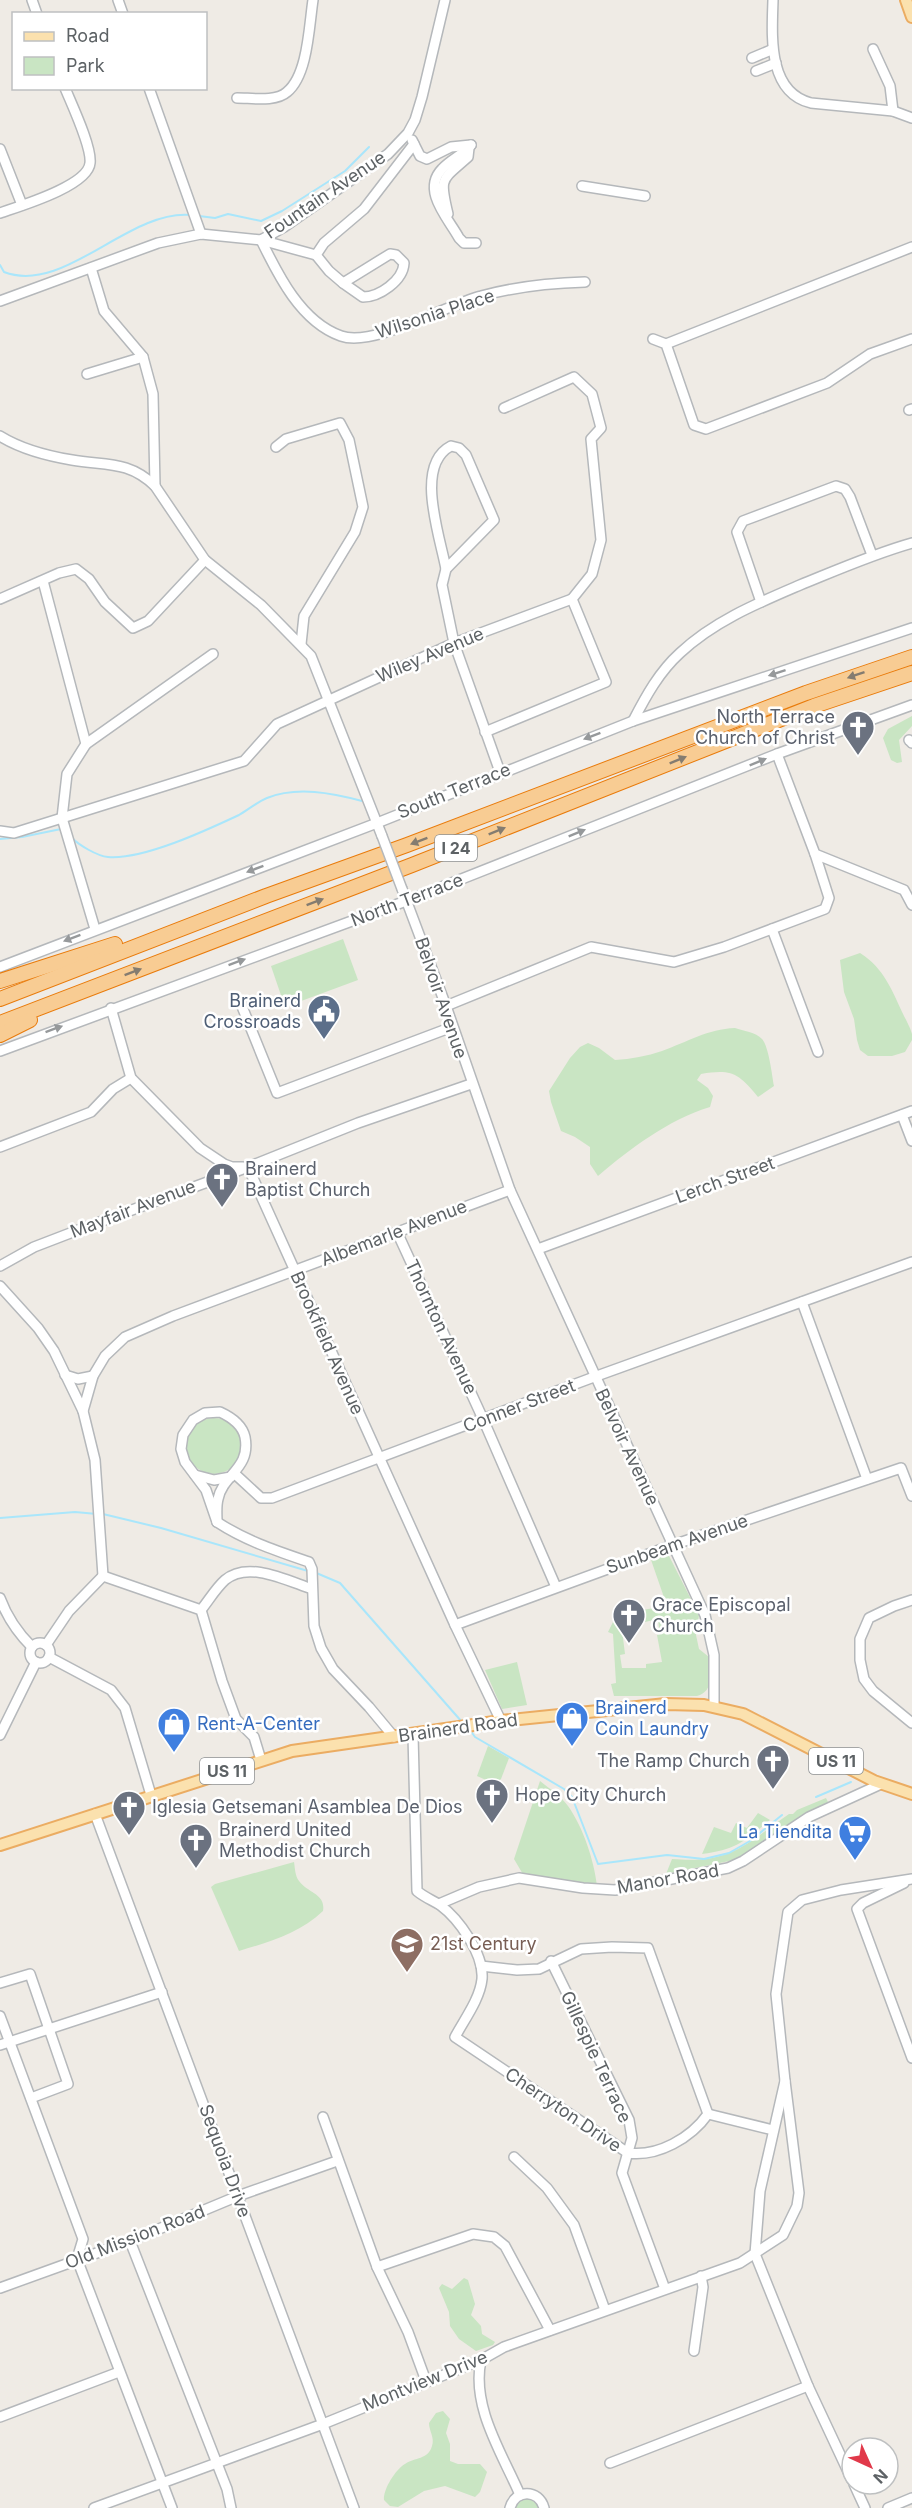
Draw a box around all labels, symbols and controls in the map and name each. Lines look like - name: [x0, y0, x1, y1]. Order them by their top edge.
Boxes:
- legend: [12, 12, 207, 90]
- text: Road: [66, 25, 109, 46]
- text: Park: [66, 55, 105, 76]
- street label: Fountain Avenue: [260, 146, 389, 243]
- street label: Wilsonia Place: [373, 284, 497, 343]
- street label: Wiley Avenue: [373, 622, 487, 687]
- one-way arrow: [768, 669, 786, 678]
- one-way arrow: [847, 671, 865, 681]
- place label: North Terrace Church of Christ: [695, 706, 835, 748]
- church icon: North Terrace Church of Christ: [840, 709, 876, 756]
- one-way arrow: [583, 732, 601, 742]
- one-way arrow: [670, 755, 688, 765]
- one-way arrow: [749, 757, 767, 766]
- street label: South Terrace: [394, 758, 513, 823]
- one-way arrow: [488, 826, 506, 836]
- one-way arrow: [568, 828, 586, 838]
- road number: I 24: [435, 835, 477, 861]
- one-way arrow: [410, 837, 428, 846]
- one-way arrow: [245, 864, 263, 874]
- street label: North Terrace: [348, 869, 466, 931]
- one-way arrow: [306, 897, 324, 906]
- one-way arrow: [63, 934, 81, 943]
- street label: Belvoir Avenue: [411, 935, 472, 1061]
- one-way arrow: [229, 957, 247, 967]
- one-way arrow: [124, 967, 142, 976]
- place label: Brainerd Crossroads: [204, 990, 301, 1032]
- public building icon: Brainerd Crossroads: [306, 993, 342, 1040]
- one-way arrow: [45, 1024, 63, 1033]
- street label: Lerch Street: [672, 1152, 777, 1207]
- place label: Brainerd Baptist Church: [245, 1158, 370, 1200]
- church icon: Brainerd Baptist Church: [204, 1161, 240, 1208]
- street label: Mayfair Avenue: [67, 1175, 198, 1242]
- street label: Albemarle Avenue: [318, 1195, 470, 1270]
- street label: Thornton Avenue: [401, 1256, 482, 1397]
- street label: Brookfield Avenue: [286, 1268, 369, 1418]
- street label: Conner Street: [460, 1374, 578, 1437]
- street label: Belvoir Avenue: [591, 1385, 664, 1509]
- street label: Sunbeam Avenue: [603, 1509, 751, 1578]
- place label: Grace Episcopal Church: [652, 1594, 791, 1636]
- church icon: Grace Episcopal Church: [611, 1597, 647, 1644]
- place label: Brainerd Coin Laundry: [595, 1697, 709, 1739]
- shop icon: Brainerd Coin Laundry: [554, 1700, 590, 1747]
- shop icon: Rent-A-Center: [156, 1706, 192, 1753]
- street label: Brainerd Road: [397, 1709, 519, 1746]
- place label: Rent-A-Center: [197, 1713, 320, 1734]
- church icon: The Ramp Church: [755, 1743, 791, 1790]
- road number: US 11: [809, 1748, 863, 1774]
- place label: The Ramp Church: [597, 1750, 750, 1771]
- road number: US 11: [200, 1758, 254, 1784]
- church icon: Hope City Church: [474, 1777, 510, 1824]
- place label: Hope City Church: [515, 1784, 667, 1805]
- church icon: Iglesia Getsemani Asamblea De Dios: [111, 1789, 147, 1836]
- place label: Iglesia Getsemani Asamblea De Dios: [152, 1796, 463, 1817]
- supermarket icon: La Tiendita: [837, 1814, 873, 1861]
- place label: Brainerd United Methodist Church: [219, 1819, 371, 1861]
- place label: La Tiendita: [738, 1821, 832, 1842]
- church icon: Brainerd United Methodist Church: [178, 1822, 214, 1869]
- street label: Manor Road: [615, 1859, 720, 1898]
- school or university icon: 21st Century: [389, 1926, 425, 1973]
- place label: 21st Century: [430, 1933, 537, 1954]
- street label: Gillespie Terrace: [557, 1988, 636, 2126]
- street label: Cherryton Drive: [501, 2063, 625, 2156]
- street label: Sequoia Drive: [195, 2101, 256, 2220]
- street label: Old Mission Road: [62, 2200, 208, 2273]
- street label: Montview Drive: [359, 2346, 490, 2415]
- north arrow: [840, 2436, 900, 2496]
- text: N: [869, 2465, 892, 2488]

